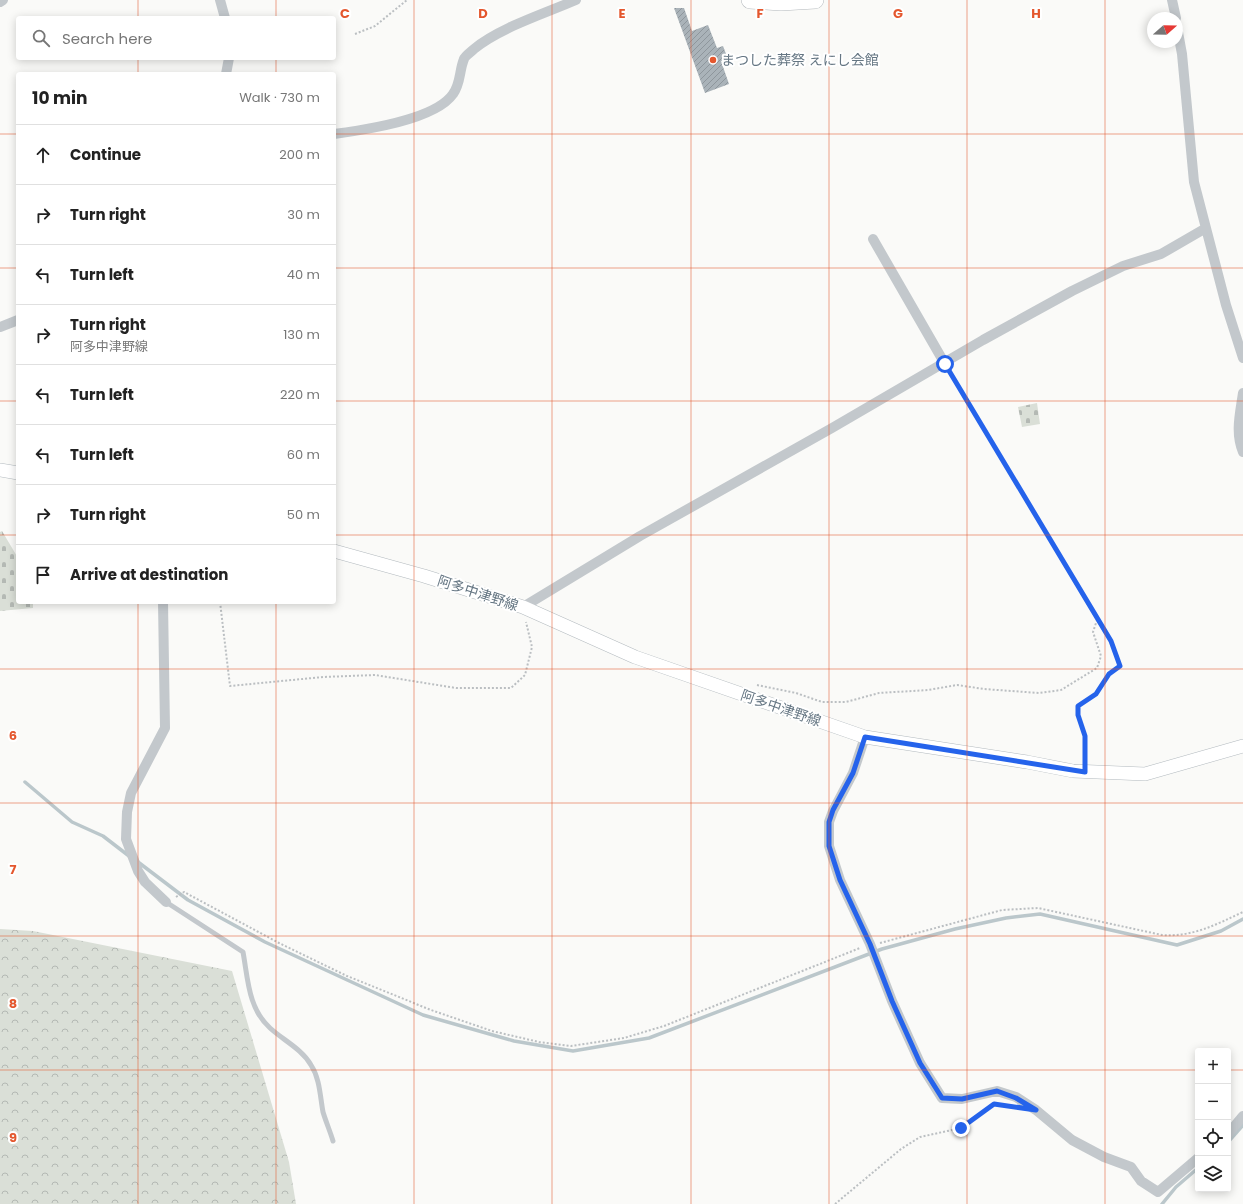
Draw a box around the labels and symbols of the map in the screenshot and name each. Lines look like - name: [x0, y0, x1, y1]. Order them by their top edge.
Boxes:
- text: C: [340, 4, 350, 23]
- text: D: [478, 4, 488, 23]
- text: E: [618, 4, 626, 23]
- text: F: [756, 4, 764, 23]
- text: G: [893, 4, 903, 23]
- text: H: [1031, 4, 1041, 23]
- north arrow: [1147, 12, 1183, 48]
- place label: まつした葬祭 えにし会館: [721, 50, 879, 70]
- marker: まつした葬祭 えにし会館: [708, 55, 718, 65]
- route start: [936, 355, 954, 373]
- street label: 阿多中津野線: [435, 571, 521, 615]
- street label: 阿多中津野線: [738, 685, 824, 731]
- text: 6: [9, 726, 17, 745]
- text: 7: [10, 860, 17, 879]
- text: 8: [9, 994, 17, 1013]
- route end: [952, 1119, 970, 1137]
- text: 9: [9, 1128, 17, 1147]

